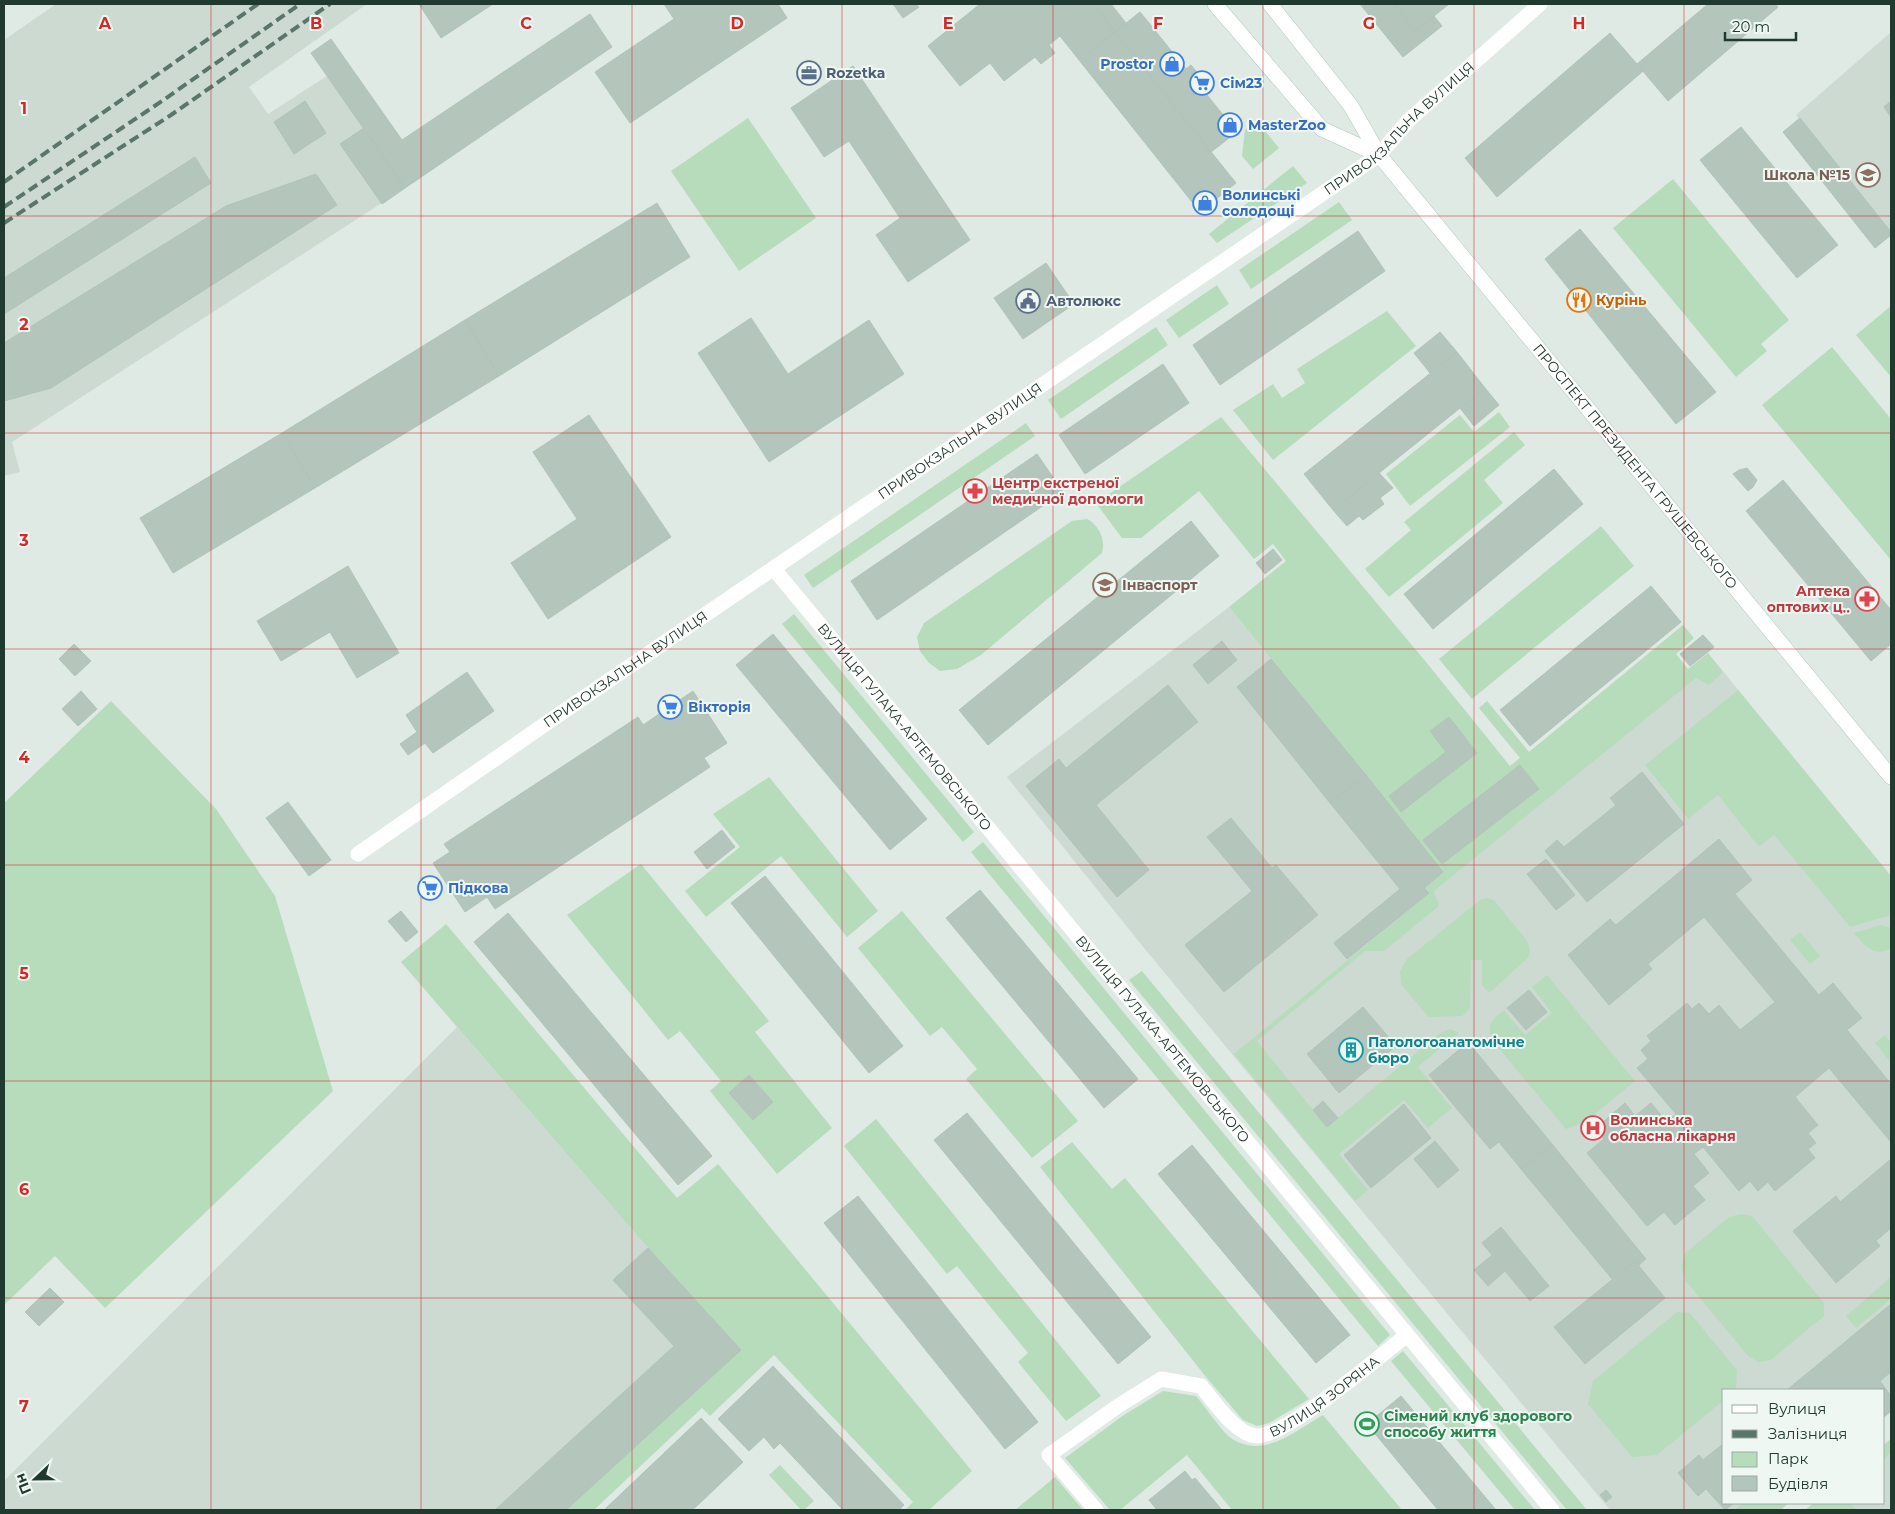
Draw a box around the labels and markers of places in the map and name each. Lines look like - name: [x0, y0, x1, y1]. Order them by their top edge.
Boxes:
- shop icon: Prostor: [1159, 51, 1185, 77]
- place label: Prostor: [1100, 55, 1154, 73]
- office icon: Rozetka: [796, 60, 822, 86]
- place label: Rozetka: [826, 64, 885, 82]
- supermarket icon: Сім23: [1189, 70, 1215, 96]
- place label: Сім23: [1220, 74, 1262, 92]
- shop icon: MasterZoo: [1217, 112, 1243, 138]
- place label: MasterZoo: [1248, 116, 1326, 134]
- school or university icon: Школа №15: [1855, 162, 1881, 188]
- place label: Школа №15: [1764, 166, 1850, 184]
- place label: Волинські солодощі: [1222, 186, 1300, 220]
- shop icon: Волинські солодощі: [1192, 190, 1218, 216]
- restaurant icon: Курінь: [1566, 287, 1592, 313]
- public building icon: Автолюкс: [1015, 288, 1041, 314]
- place label: Курінь: [1596, 291, 1647, 309]
- place label: Автолюкс: [1046, 292, 1122, 310]
- place label: Центр екстреної медичної допомоги: [992, 474, 1143, 508]
- pharmacy icon: Центр екстреної медичної допомоги: [962, 478, 988, 504]
- school or university icon: Інваспорт: [1092, 572, 1118, 598]
- place label: Інваспорт: [1122, 576, 1198, 594]
- place label: Аптека оптових ц‥: [1767, 582, 1850, 616]
- pharmacy icon: Аптека оптових ц‥: [1854, 586, 1880, 612]
- supermarket icon: Вікторія: [657, 694, 683, 720]
- place label: Вікторія: [688, 698, 751, 716]
- supermarket icon: Підкова: [417, 875, 443, 901]
- place label: Підкова: [448, 879, 509, 897]
- place label: Патологоанатомічне бюро: [1368, 1033, 1525, 1067]
- building icon: Патологоанатомічне бюро: [1338, 1037, 1364, 1063]
- place label: Волинська обласна лікарня: [1610, 1111, 1736, 1145]
- hospital icon: Волинська обласна лікарня: [1580, 1115, 1606, 1141]
- place label: Сімений клуб здорового способу життя: [1384, 1407, 1572, 1441]
- sports icon: Сімений клуб здорового способу життя: [1354, 1411, 1380, 1437]

